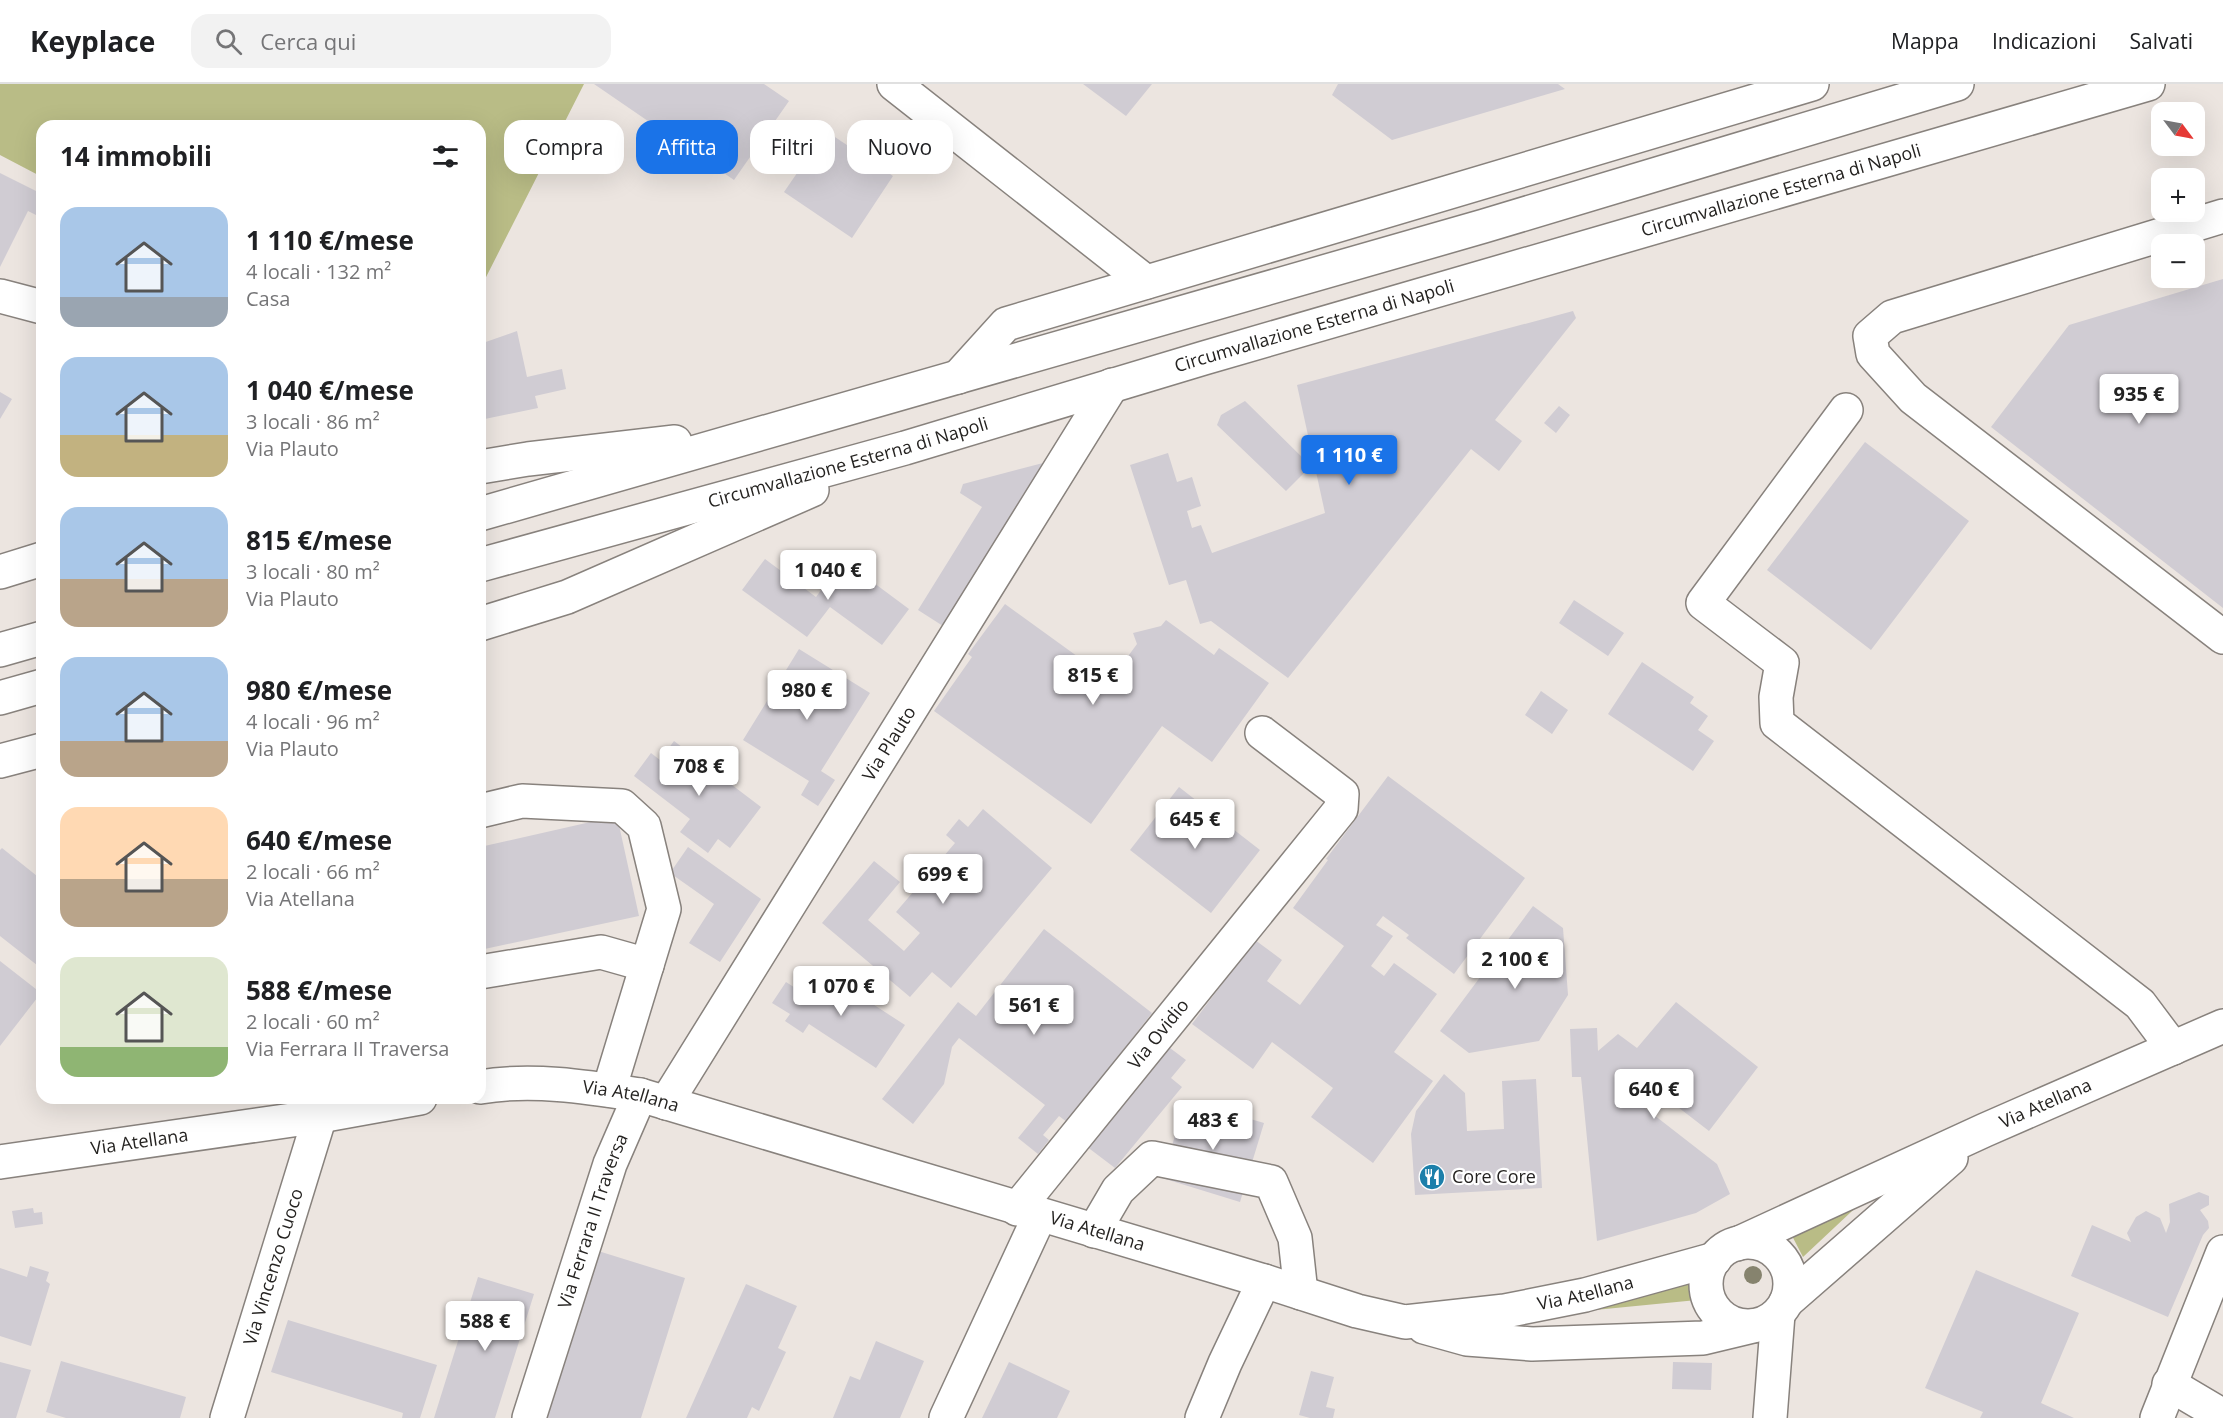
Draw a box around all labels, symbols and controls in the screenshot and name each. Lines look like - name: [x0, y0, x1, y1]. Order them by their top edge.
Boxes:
- search box: [191, 14, 611, 68]
- text: Keyplace: [30, 22, 155, 60]
- icon: search: [212, 25, 245, 58]
- text: Cerca qui: [260, 26, 356, 56]
- text: Mappa: [1891, 27, 1959, 55]
- text: Indicazioni: [1992, 27, 2097, 55]
- text: Salvati: [2130, 27, 2193, 55]
- north arrow: [2151, 102, 2205, 156]
- map controls: [2151, 102, 2205, 288]
- chip: Compra: [504, 120, 624, 174]
- chip: Affitta: [636, 120, 738, 174]
- chip: Filtri: [750, 120, 835, 174]
- chip: Nuovo: [847, 120, 953, 174]
- text: 14 immobili: [60, 138, 212, 174]
- street label: Circumvallazione Esterna di Napoli: [1638, 138, 1924, 242]
- icon: filters: [429, 140, 462, 173]
- button: +: [2151, 168, 2205, 222]
- text: 1 110 €/mese: [246, 222, 414, 258]
- icon: home: [108, 231, 180, 303]
- button: −: [2151, 234, 2205, 288]
- text: 4 locali · 132 m²: [246, 258, 391, 285]
- street label: Circumvallazione Esterna di Napoli: [1171, 273, 1457, 377]
- text: Casa: [246, 285, 290, 312]
- text: 1 040 €/mese: [246, 372, 414, 408]
- pin: 935 €: [2097, 374, 2181, 425]
- text: 935 €: [2114, 380, 2164, 407]
- icon: home: [108, 381, 180, 453]
- text: 3 locali · 86 m²: [246, 408, 380, 435]
- street label: Circumvallazione Esterna di Napoli: [705, 411, 991, 513]
- text: Via Plauto: [246, 435, 339, 462]
- pin: 1 110 €: [1294, 435, 1404, 486]
- text: 1 110 €: [1315, 441, 1383, 468]
- text: 815 €/mese: [246, 522, 392, 558]
- icon: home: [108, 531, 180, 603]
- pin: 1 040 €: [773, 550, 883, 601]
- text: 1 040 €: [794, 556, 862, 583]
- text: 3 locali · 80 m²: [246, 558, 380, 585]
- text: Via Plauto: [246, 585, 339, 612]
- pin: 815 €: [1051, 655, 1135, 706]
- text: 815 €: [1068, 661, 1118, 688]
- pin: 980 €: [765, 670, 849, 721]
- text: 980 €/mese: [246, 672, 392, 708]
- text: 980 €: [782, 676, 832, 703]
- icon: home: [108, 681, 180, 753]
- street label: Via Plauto: [856, 701, 921, 785]
- text: 4 locali · 96 m²: [246, 708, 380, 735]
- text: Via Plauto: [246, 735, 339, 762]
- pin: 708 €: [657, 746, 741, 797]
- text: 708 €: [674, 752, 724, 779]
- pin: 645 €: [1153, 799, 1237, 850]
- text: 645 €: [1170, 805, 1220, 832]
- text: 640 €/mese: [246, 822, 392, 858]
- icon: home: [108, 831, 180, 903]
- pin: 699 €: [901, 854, 985, 905]
- text: 2 locali · 66 m²: [246, 858, 380, 885]
- text: 699 €: [918, 860, 968, 887]
- text: Via Atellana: [246, 885, 355, 912]
- pin: 2 100 €: [1460, 939, 1570, 990]
- text: 2 100 €: [1481, 945, 1549, 972]
- pin: 1 070 €: [786, 966, 896, 1017]
- text: 588 €/mese: [246, 972, 392, 1008]
- text: 1 070 €: [807, 972, 875, 999]
- icon: home: [108, 981, 180, 1053]
- pin: 561 €: [992, 985, 1076, 1036]
- text: 561 €: [1009, 991, 1059, 1018]
- street label: Via Ovidio: [1122, 993, 1194, 1074]
- text: 2 locali · 60 m²: [246, 1008, 380, 1035]
- text: Via Ferrara II Traversa: [246, 1035, 450, 1062]
- pin: 640 €: [1612, 1069, 1696, 1120]
- street label: Via Atellana: [1995, 1072, 2095, 1133]
- street label: Via Atellana: [581, 1074, 682, 1117]
- text: 640 €: [1629, 1075, 1679, 1102]
- pin: 483 €: [1171, 1100, 1255, 1151]
- text: 483 €: [1188, 1106, 1238, 1133]
- street label: Via Atellana: [89, 1122, 190, 1160]
- street label: Via Ferrara II Traversa: [552, 1129, 633, 1311]
- restaurant icon: Core Core: [1417, 1162, 1447, 1192]
- place label: Core Core: [1452, 1164, 1536, 1188]
- street label: Via Vincenzo Cuoco: [237, 1185, 308, 1348]
- street label: Via Atellana: [1047, 1205, 1148, 1256]
- street label: Via Atellana: [1535, 1269, 1636, 1315]
- pin: 588 €: [443, 1301, 527, 1352]
- text: 588 €: [460, 1307, 510, 1334]

